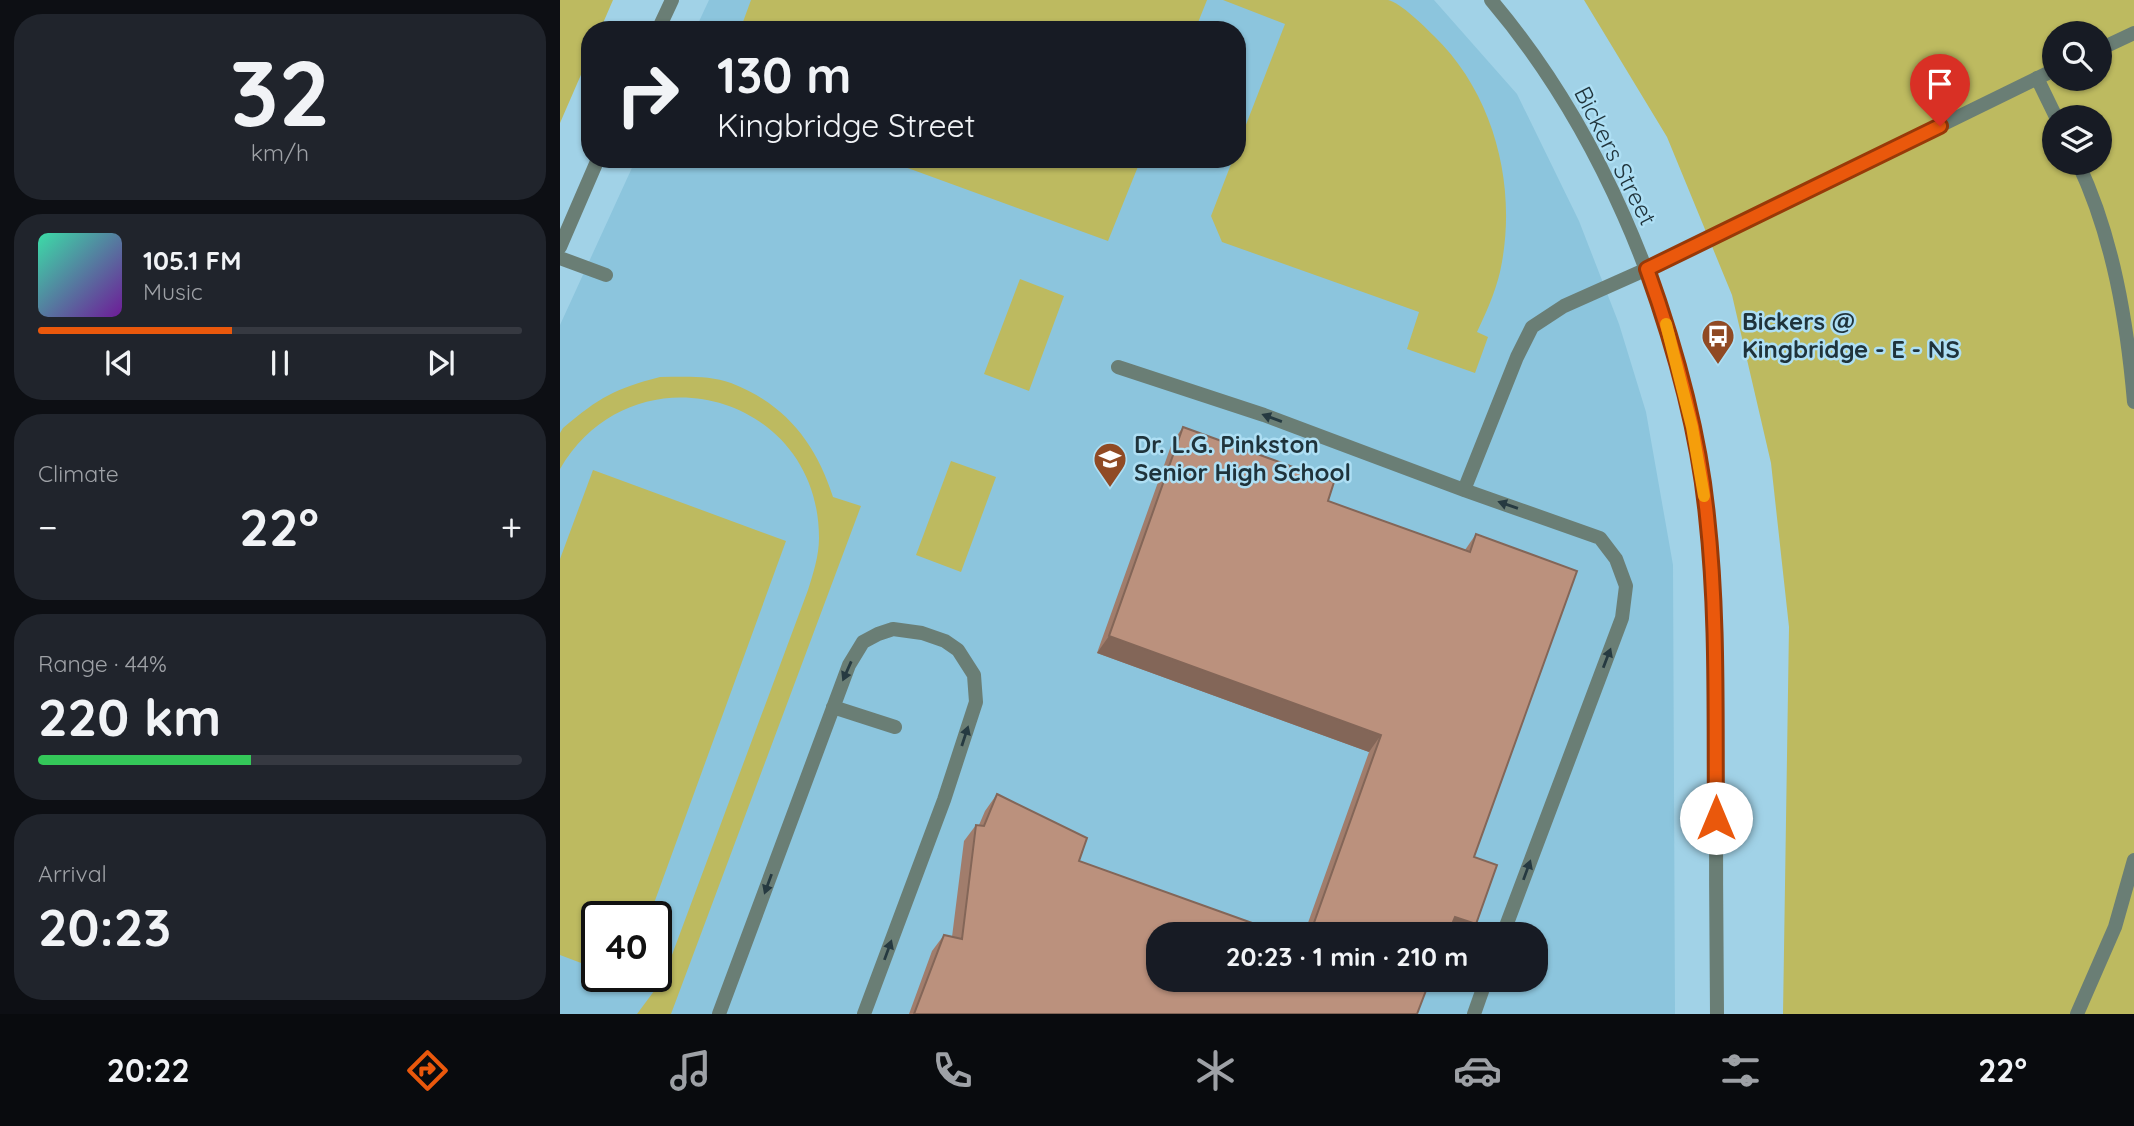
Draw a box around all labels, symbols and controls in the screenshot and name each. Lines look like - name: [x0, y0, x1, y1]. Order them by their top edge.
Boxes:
- map controls: [2042, 21, 2112, 175]
- button: search: [2042, 21, 2112, 91]
- text: 32: [230, 35, 330, 149]
- text: 130 m: [717, 44, 851, 105]
- icon: right: [602, 49, 693, 140]
- pin: [1910, 54, 1970, 126]
- icon: arrive: [1921, 65, 1959, 103]
- street label: Bickers Street: [1568, 81, 1664, 230]
- text: Kingbridge Street: [717, 105, 975, 145]
- button: layers: [2042, 105, 2112, 175]
- text: km/h: [251, 138, 309, 167]
- text: 105.1 FM: [143, 244, 242, 277]
- text: Music: [143, 277, 203, 306]
- place label: Bickers @ Kingbridge - E - NS: [1742, 306, 1960, 364]
- bus stop icon: Bickers @ Kingbridge - E - NS: [1699, 317, 1737, 366]
- icon: previous: [100, 344, 138, 382]
- icon: pause: [261, 344, 299, 382]
- icon: next: [422, 344, 460, 382]
- one-way arrow: [1261, 412, 1282, 423]
- place label: Dr. L.G. Pinkston Senior High School: [1134, 429, 1351, 487]
- school or university icon: Dr. L.G. Pinkston Senior High School: [1091, 440, 1129, 489]
- text: Climate: [38, 459, 119, 488]
- text: 22°: [239, 494, 319, 559]
- one-way arrow: [1498, 500, 1519, 511]
- text: −: [38, 503, 58, 551]
- text: +: [501, 503, 522, 551]
- one-way arrow: [1602, 647, 1613, 668]
- text: Range · 44%: [38, 649, 167, 678]
- one-way arrow: [841, 660, 852, 681]
- text: 220 km: [38, 684, 221, 749]
- one-way arrow: [960, 725, 970, 746]
- position arrow: [1679, 781, 1753, 855]
- text: Arrival: [38, 859, 107, 888]
- one-way arrow: [1521, 860, 1532, 881]
- one-way arrow: [762, 873, 773, 894]
- text: 20:23: [38, 894, 171, 959]
- speed limit sign: 40: [581, 901, 672, 992]
- one-way arrow: [882, 940, 893, 961]
- text: 20:23 · 1 min · 210 m: [1226, 940, 1468, 973]
- icon: directions: [403, 1046, 452, 1095]
- icon: music: [666, 1046, 715, 1095]
- icon: phone: [928, 1046, 977, 1095]
- icon: climate: [1191, 1046, 1240, 1095]
- icon: car: [1453, 1046, 1502, 1095]
- icon: filters: [1716, 1046, 1765, 1095]
- text: 20:22: [107, 1050, 190, 1090]
- text: 22°: [1978, 1050, 2027, 1090]

